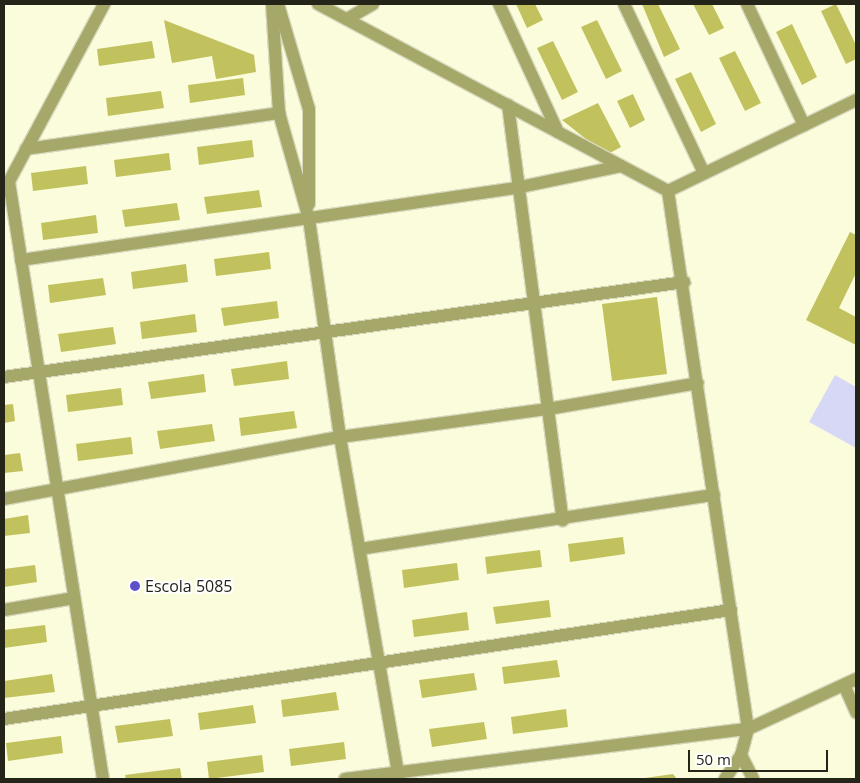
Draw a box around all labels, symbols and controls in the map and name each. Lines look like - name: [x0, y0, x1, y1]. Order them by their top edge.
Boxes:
- place label: Escola 5085: [145, 576, 232, 596]
- marker: Escola 5085: [129, 580, 141, 592]
- scale bar: [690, 740, 830, 772]
- text: 50 m: [696, 749, 731, 769]

